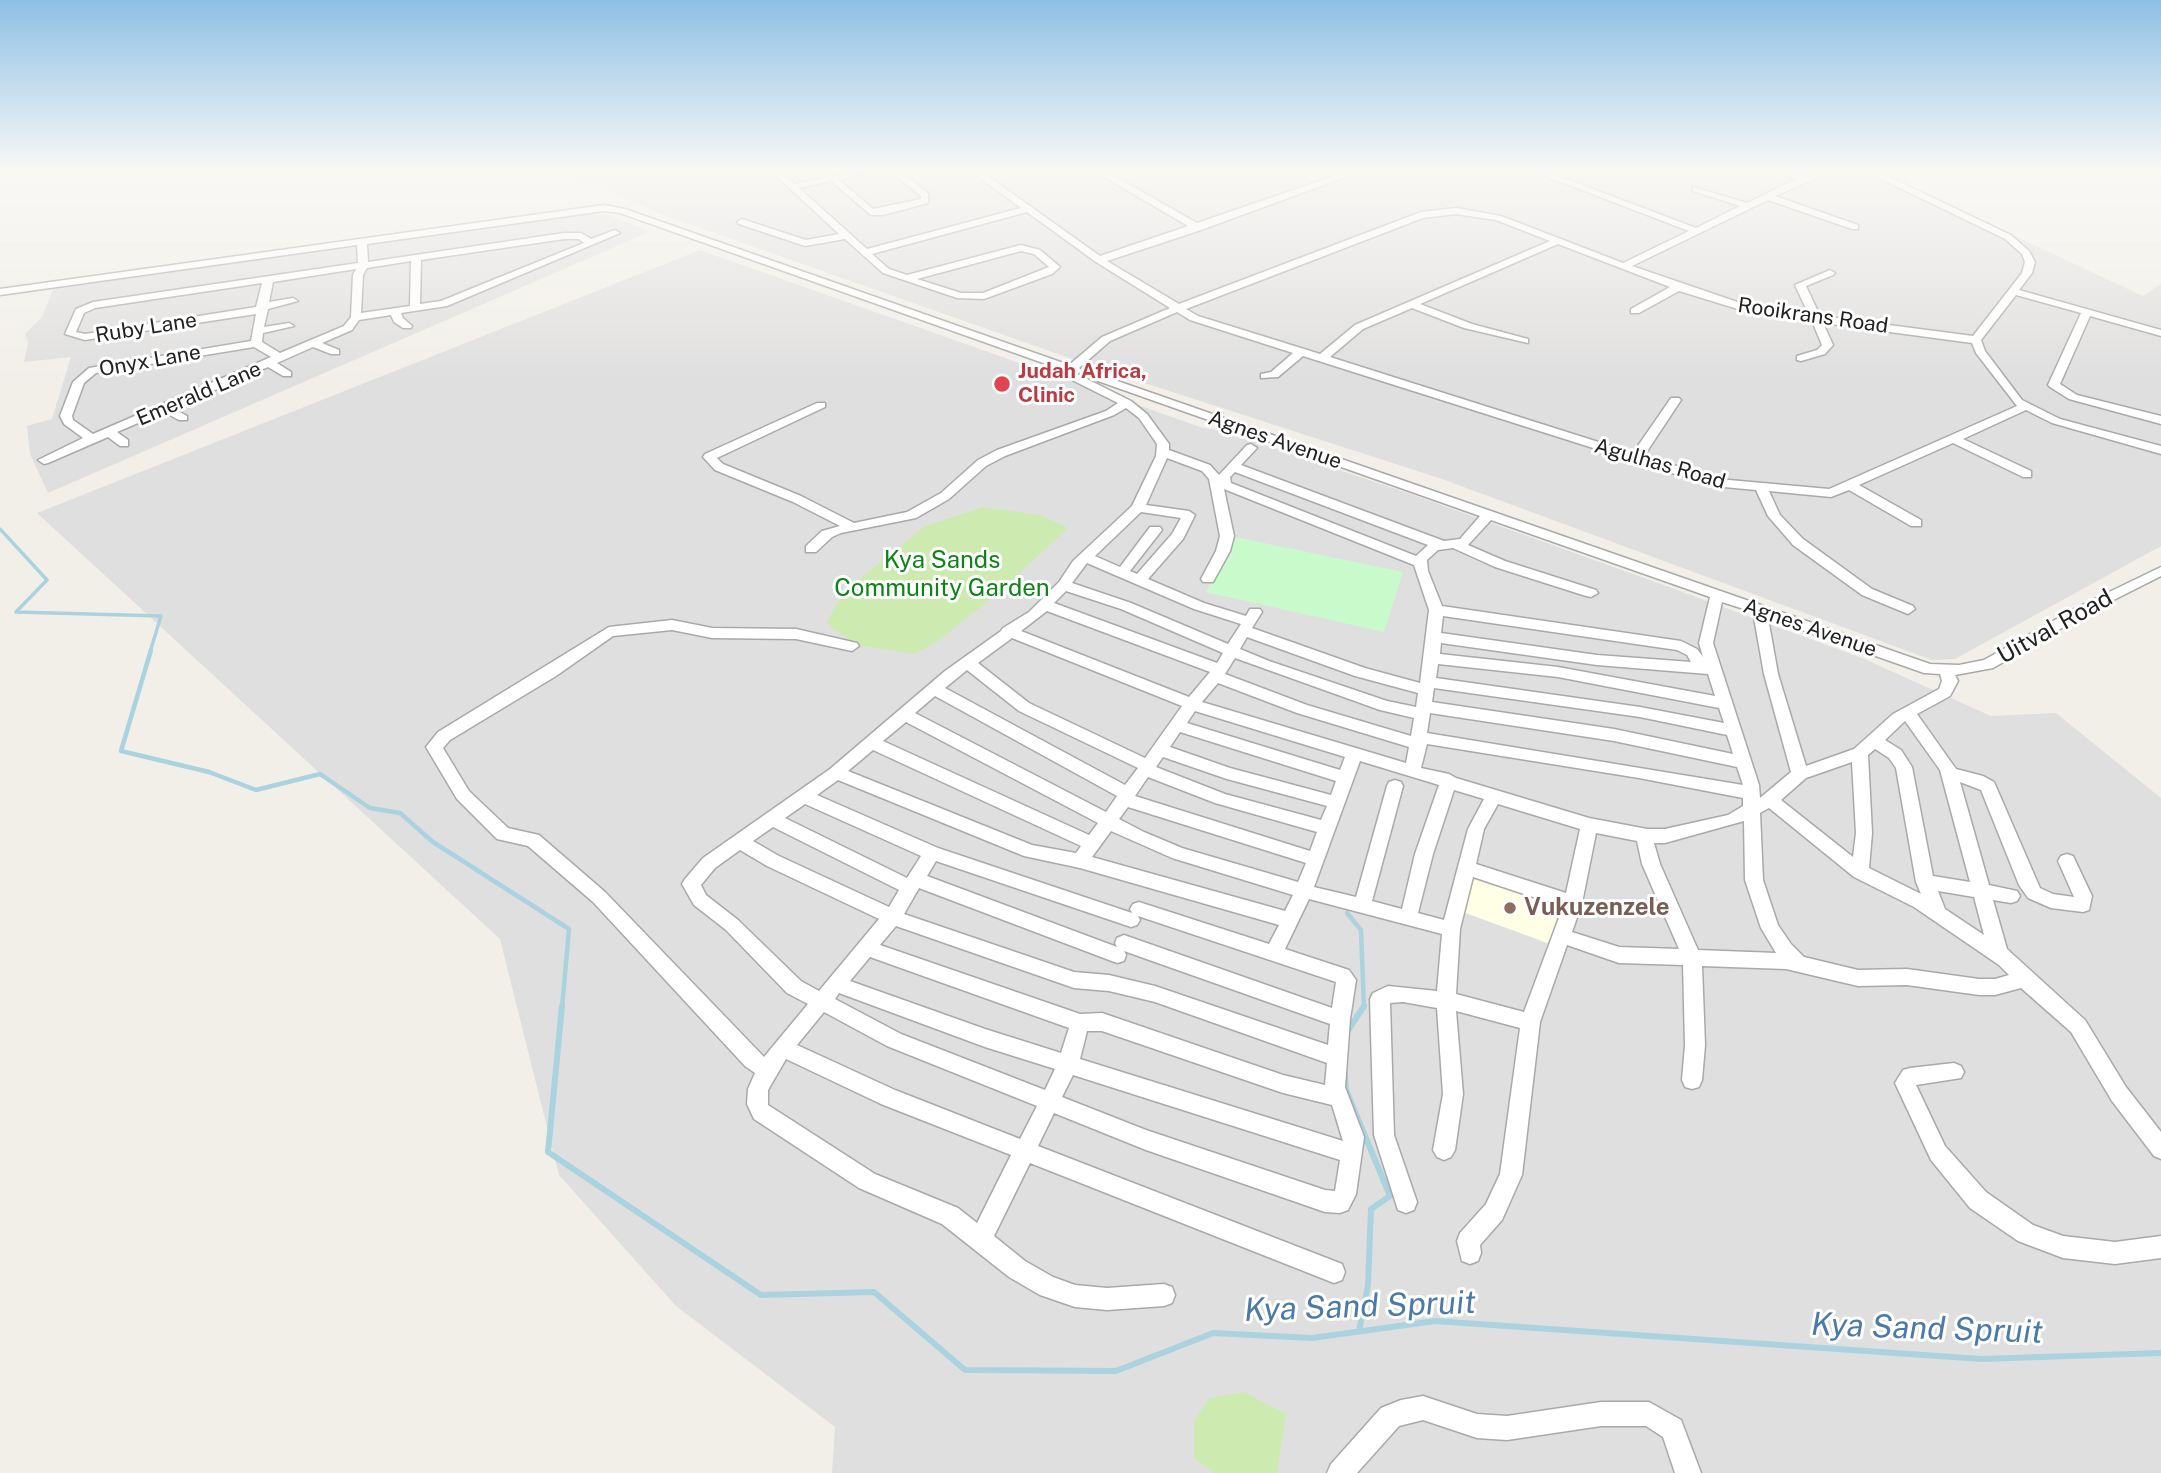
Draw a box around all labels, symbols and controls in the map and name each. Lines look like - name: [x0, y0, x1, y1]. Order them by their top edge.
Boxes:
- street label: Rooikrans Road: [1736, 293, 1890, 339]
- street label: Ruby Lane: [93, 308, 199, 348]
- street label: Onyx Lane: [97, 340, 203, 382]
- street label: Emerald Lane: [133, 356, 265, 432]
- place label: Judah Africa, Clinic: [1018, 359, 1147, 409]
- marker: Judah Africa, Clinic: [992, 374, 1012, 394]
- street label: Agnes Avenue: [1205, 405, 1345, 475]
- street label: Agulhas Road: [1592, 433, 1728, 495]
- park label: Kya Sands Community Garden: [834, 547, 1050, 603]
- street label: Uitval Road: [1992, 584, 2118, 670]
- street label: Agnes Avenue: [1740, 593, 1880, 663]
- place label: Vukuzenzele: [1524, 894, 1670, 922]
- marker: Vukuzenzele: [1502, 900, 1518, 916]
- water label: Kya Sand Spruit: [1243, 1284, 1477, 1330]
- water label: Kya Sand Spruit: [1810, 1306, 2044, 1352]

